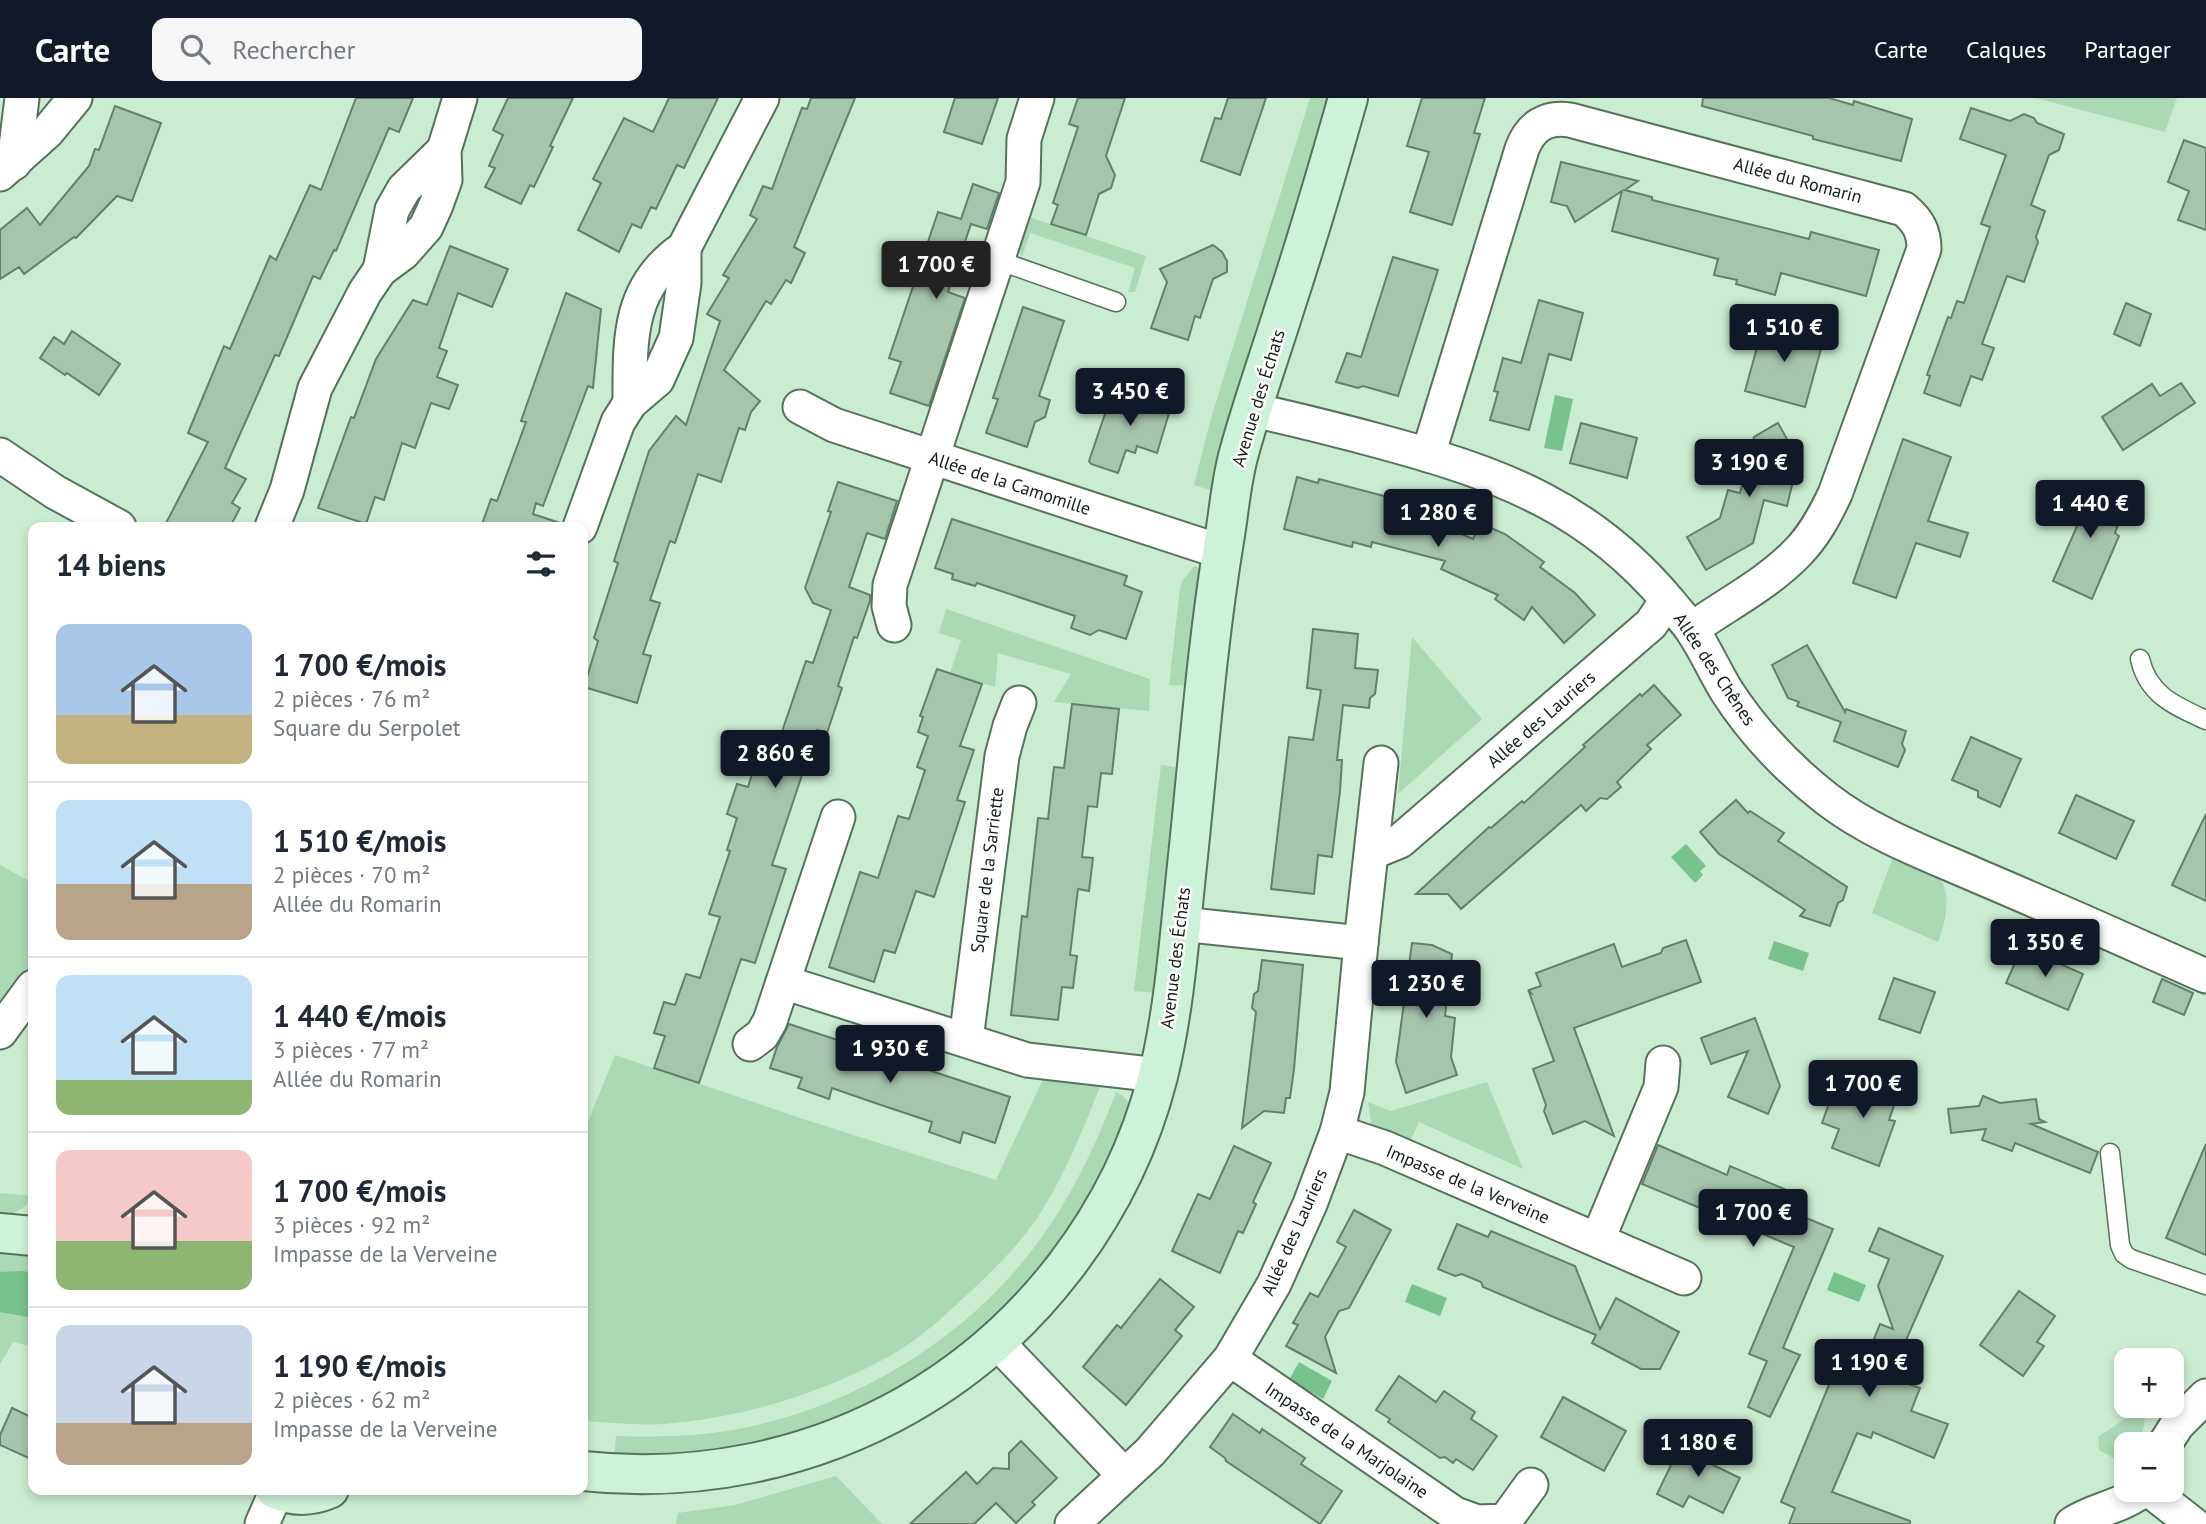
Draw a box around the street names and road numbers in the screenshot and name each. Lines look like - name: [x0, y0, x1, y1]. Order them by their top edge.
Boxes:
- street label: Allée du Romarin: [1731, 152, 1865, 208]
- street label: Avenue des Échats: [1226, 327, 1290, 469]
- street label: Allée de la Camomille: [926, 446, 1094, 520]
- street label: Allée des Chênes: [1669, 608, 1761, 730]
- street label: Allée des Lauriers: [1482, 666, 1600, 772]
- street label: Square de la Sarriette: [965, 786, 1009, 954]
- street label: Avenue des Échats: [1155, 886, 1195, 1030]
- street label: Impasse de la Verveine: [1383, 1139, 1553, 1229]
- street label: Allée des Lauriers: [1256, 1165, 1332, 1299]
- street label: Impasse de la Marjolaine: [1261, 1377, 1433, 1503]

